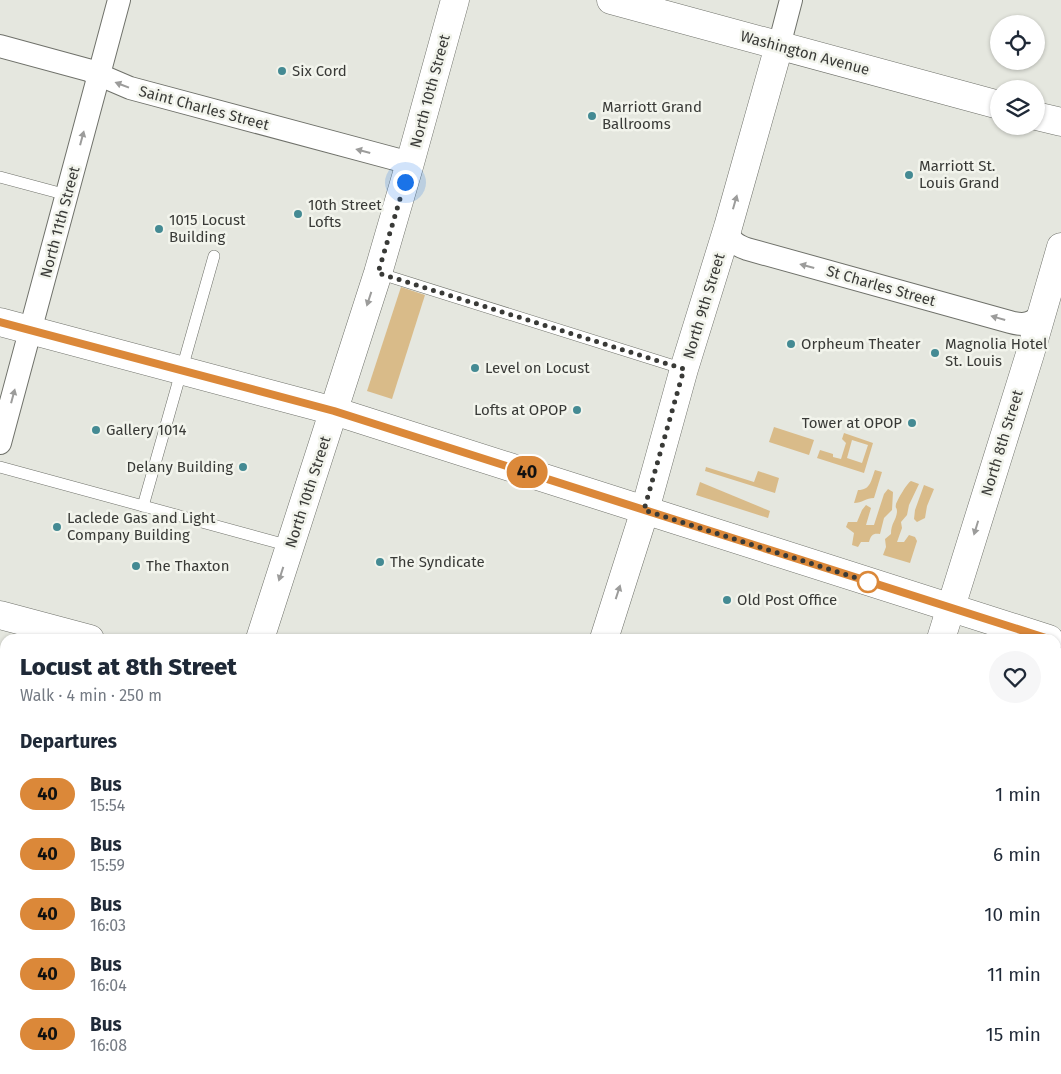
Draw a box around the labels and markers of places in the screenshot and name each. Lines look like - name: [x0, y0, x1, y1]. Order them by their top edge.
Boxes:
- place label: Six Cord: [292, 62, 347, 80]
- marker: Six Cord: [276, 65, 288, 77]
- place label: Marriott Grand Ballrooms: [602, 98, 702, 133]
- marker: Marriott Grand Ballrooms: [586, 110, 598, 122]
- place label: Marriott St. Louis Grand: [919, 157, 999, 192]
- marker: Marriott St. Louis Grand: [903, 169, 915, 181]
- place label: 10th Street Lofts: [308, 196, 382, 231]
- marker: 10th Street Lofts: [292, 208, 304, 220]
- place label: 1015 Locust Building: [169, 211, 246, 246]
- marker: 1015 Locust Building: [153, 223, 165, 235]
- place label: Orpheum Theater: [801, 335, 921, 353]
- place label: Magnolia Hotel St. Louis: [945, 335, 1048, 370]
- marker: Orpheum Theater: [785, 338, 797, 350]
- marker: Magnolia Hotel St. Louis: [929, 347, 941, 359]
- place label: Level on Locust: [485, 359, 590, 377]
- marker: Level on Locust: [469, 362, 481, 374]
- place label: Lofts at OPOP: [474, 401, 567, 419]
- marker: Lofts at OPOP: [571, 404, 583, 416]
- place label: Tower at OPOP: [802, 414, 902, 432]
- marker: Tower at OPOP: [906, 417, 918, 429]
- place label: Gallery 1014: [106, 421, 186, 439]
- marker: Gallery 1014: [90, 424, 102, 436]
- place label: Delany Building: [126, 458, 233, 476]
- marker: Delany Building: [237, 461, 249, 473]
- place label: Laclede Gas and Light Company Building: [67, 509, 216, 544]
- marker: Laclede Gas and Light Company Building: [51, 521, 63, 533]
- place label: The Syndicate: [390, 553, 485, 571]
- marker: The Syndicate: [374, 556, 386, 568]
- place label: The Thaxton: [146, 557, 229, 575]
- marker: The Thaxton: [130, 560, 142, 572]
- unlabelled marker: [857, 571, 879, 593]
- place label: Old Post Office: [737, 591, 837, 609]
- marker: Old Post Office: [721, 594, 733, 606]

